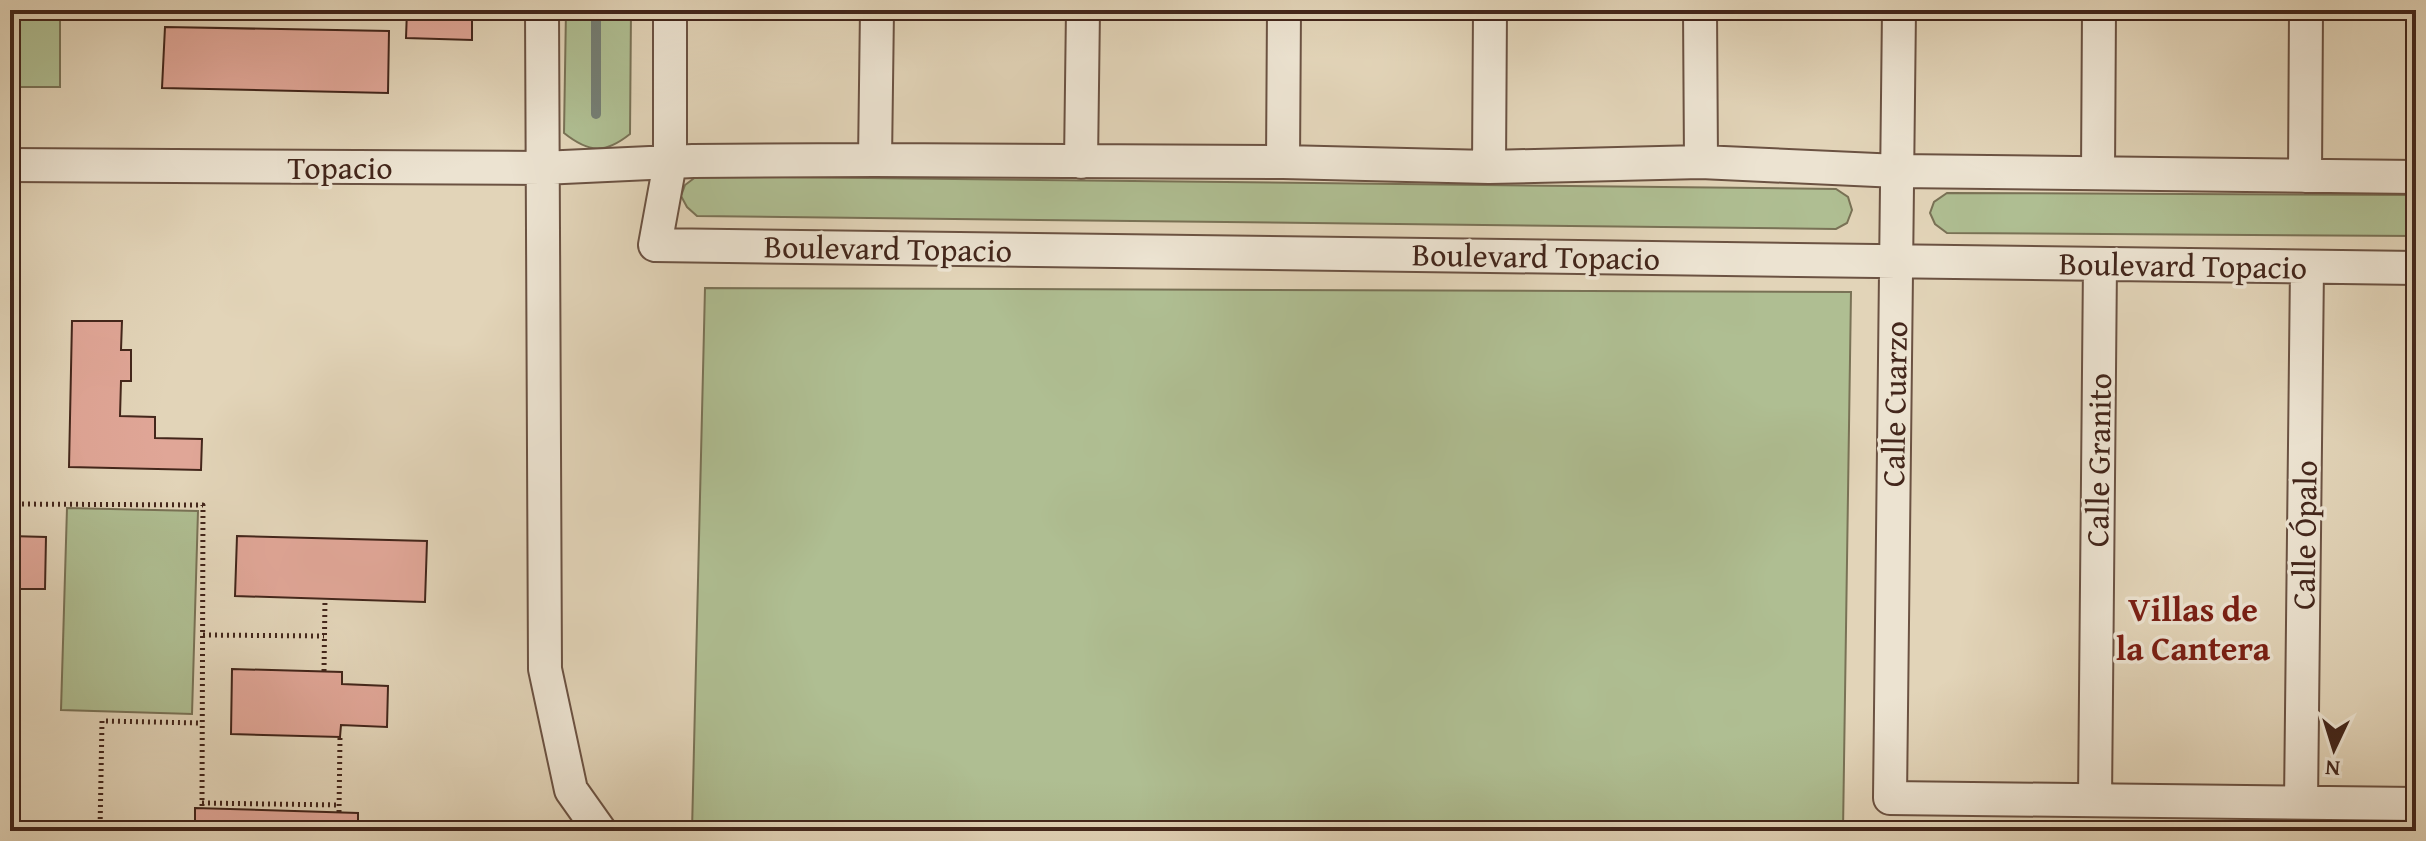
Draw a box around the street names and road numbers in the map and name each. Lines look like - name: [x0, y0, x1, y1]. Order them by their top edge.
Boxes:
- street label: Topacio: [288, 144, 392, 191]
- street label: Boulevard Topacio: [764, 222, 1012, 274]
- street label: Boulevard Topacio: [1412, 230, 1660, 282]
- street label: Boulevard Topacio: [2059, 239, 2307, 291]
- street label: Calle Cuarzo: [1869, 321, 1919, 487]
- street label: Calle Granito: [2073, 373, 2123, 547]
- street label: Calle Ópalo: [2279, 460, 2329, 610]

